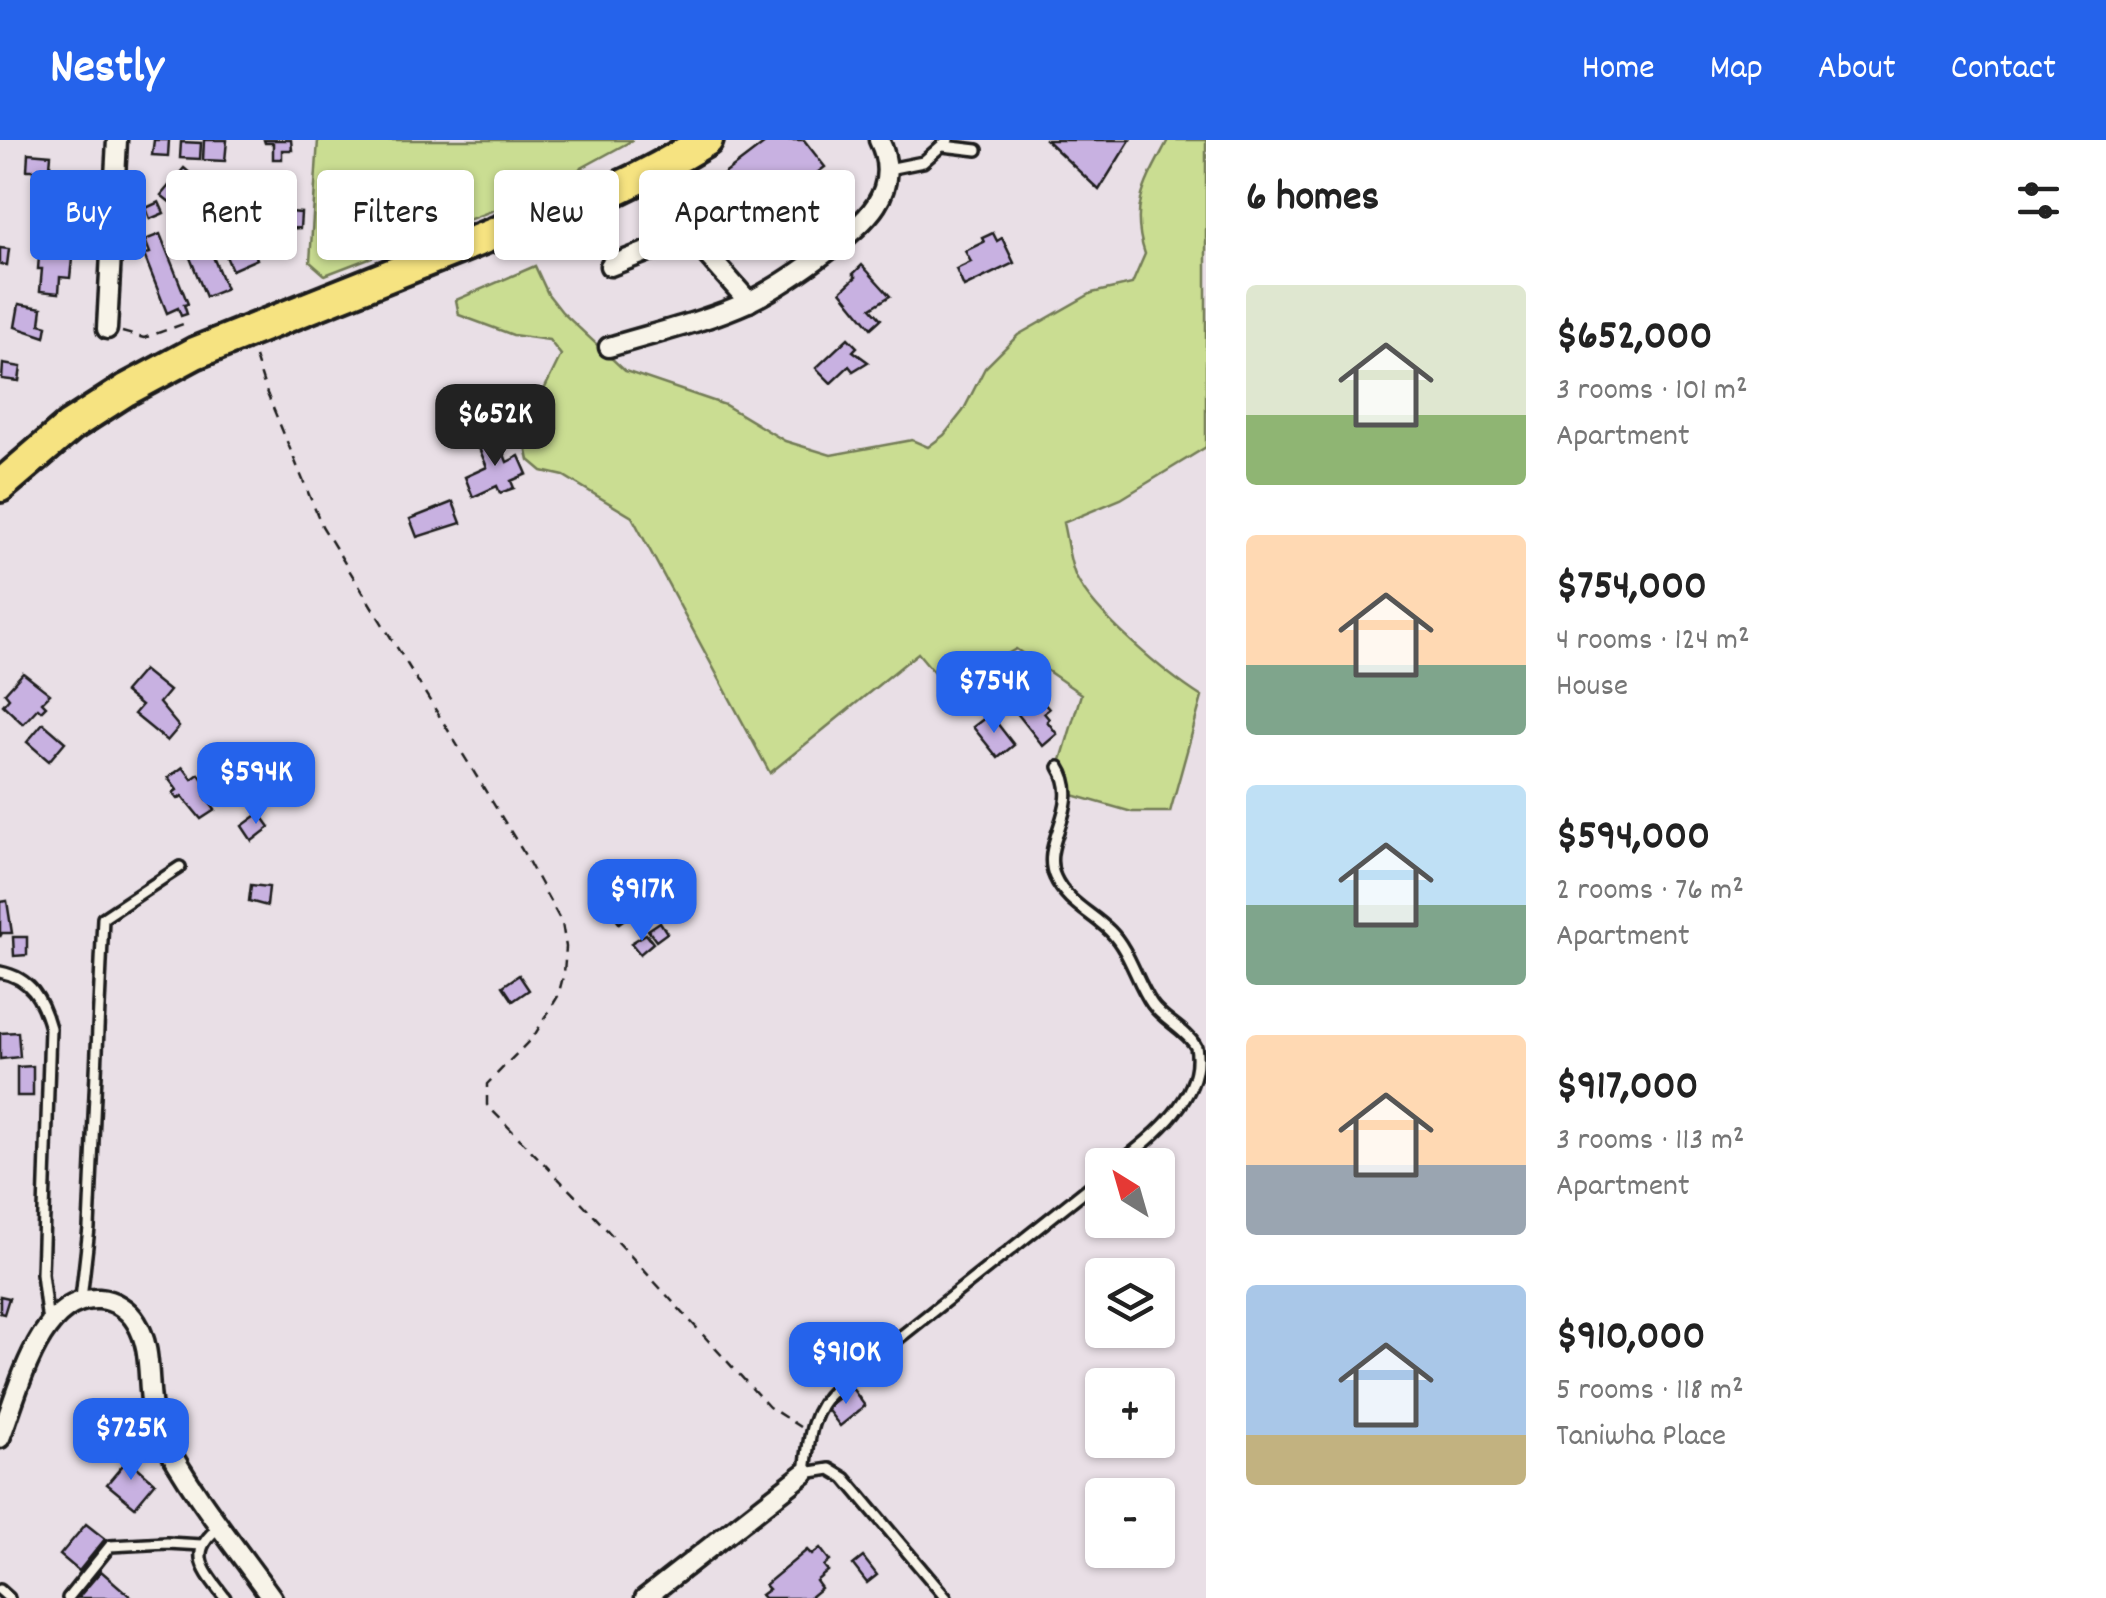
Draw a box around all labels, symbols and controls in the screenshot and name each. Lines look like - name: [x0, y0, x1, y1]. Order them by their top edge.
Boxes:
- text: Nestly: [50, 36, 164, 105]
- text: Home: [1582, 45, 1655, 95]
- text: Map: [1710, 45, 1763, 95]
- text: About: [1818, 45, 1896, 95]
- text: Contact: [1951, 45, 2056, 95]
- chip: Buy: [30, 170, 146, 260]
- chip: Rent: [166, 170, 297, 260]
- chip: Filters: [317, 170, 474, 260]
- chip: New: [494, 170, 619, 260]
- chip: Apartment: [639, 170, 855, 260]
- text: 6 homes: [1246, 170, 1379, 230]
- icon: filters: [2011, 173, 2066, 228]
- text: $652,000: [1556, 309, 1712, 369]
- icon: home: [1326, 325, 1446, 445]
- text: 3 rooms · 101 m²: [1556, 369, 1748, 415]
- pin: $652K: [425, 384, 565, 469]
- text: $652K: [457, 393, 533, 439]
- text: Apartment: [1556, 415, 1690, 461]
- text: $754,000: [1556, 559, 1707, 619]
- icon: home: [1326, 575, 1446, 695]
- text: 4 rooms · 124 m²: [1556, 619, 1750, 665]
- pin: $754K: [924, 651, 1064, 736]
- text: $754K: [958, 660, 1030, 706]
- text: House: [1556, 665, 1628, 711]
- pin: $594K: [186, 742, 326, 827]
- text: $594K: [219, 751, 293, 797]
- text: $594,000: [1556, 809, 1710, 869]
- icon: home: [1326, 825, 1446, 945]
- pin: $917K: [572, 859, 712, 944]
- text: $917K: [610, 868, 674, 914]
- text: 2 rooms · 76 m²: [1556, 869, 1744, 915]
- text: Apartment: [1556, 915, 1690, 961]
- text: $917,000: [1556, 1059, 1698, 1119]
- icon: home: [1326, 1075, 1446, 1195]
- text: 3 rooms · 113 m²: [1556, 1119, 1745, 1165]
- north arrow: [1085, 1148, 1175, 1238]
- map controls: [1085, 1148, 1175, 1568]
- text: Apartment: [1556, 1165, 1690, 1211]
- button: layers: [1085, 1258, 1175, 1348]
- text: $910,000: [1556, 1309, 1705, 1369]
- pin: $910K: [776, 1322, 916, 1407]
- icon: home: [1326, 1325, 1446, 1445]
- text: $910K: [811, 1331, 881, 1377]
- button: +: [1085, 1368, 1175, 1458]
- text: 5 rooms · 118 m²: [1556, 1369, 1744, 1415]
- pin: $725K: [61, 1398, 201, 1483]
- text: $725K: [95, 1407, 167, 1453]
- text: Taniwha Place: [1556, 1415, 1726, 1461]
- button: −: [1085, 1478, 1175, 1568]

